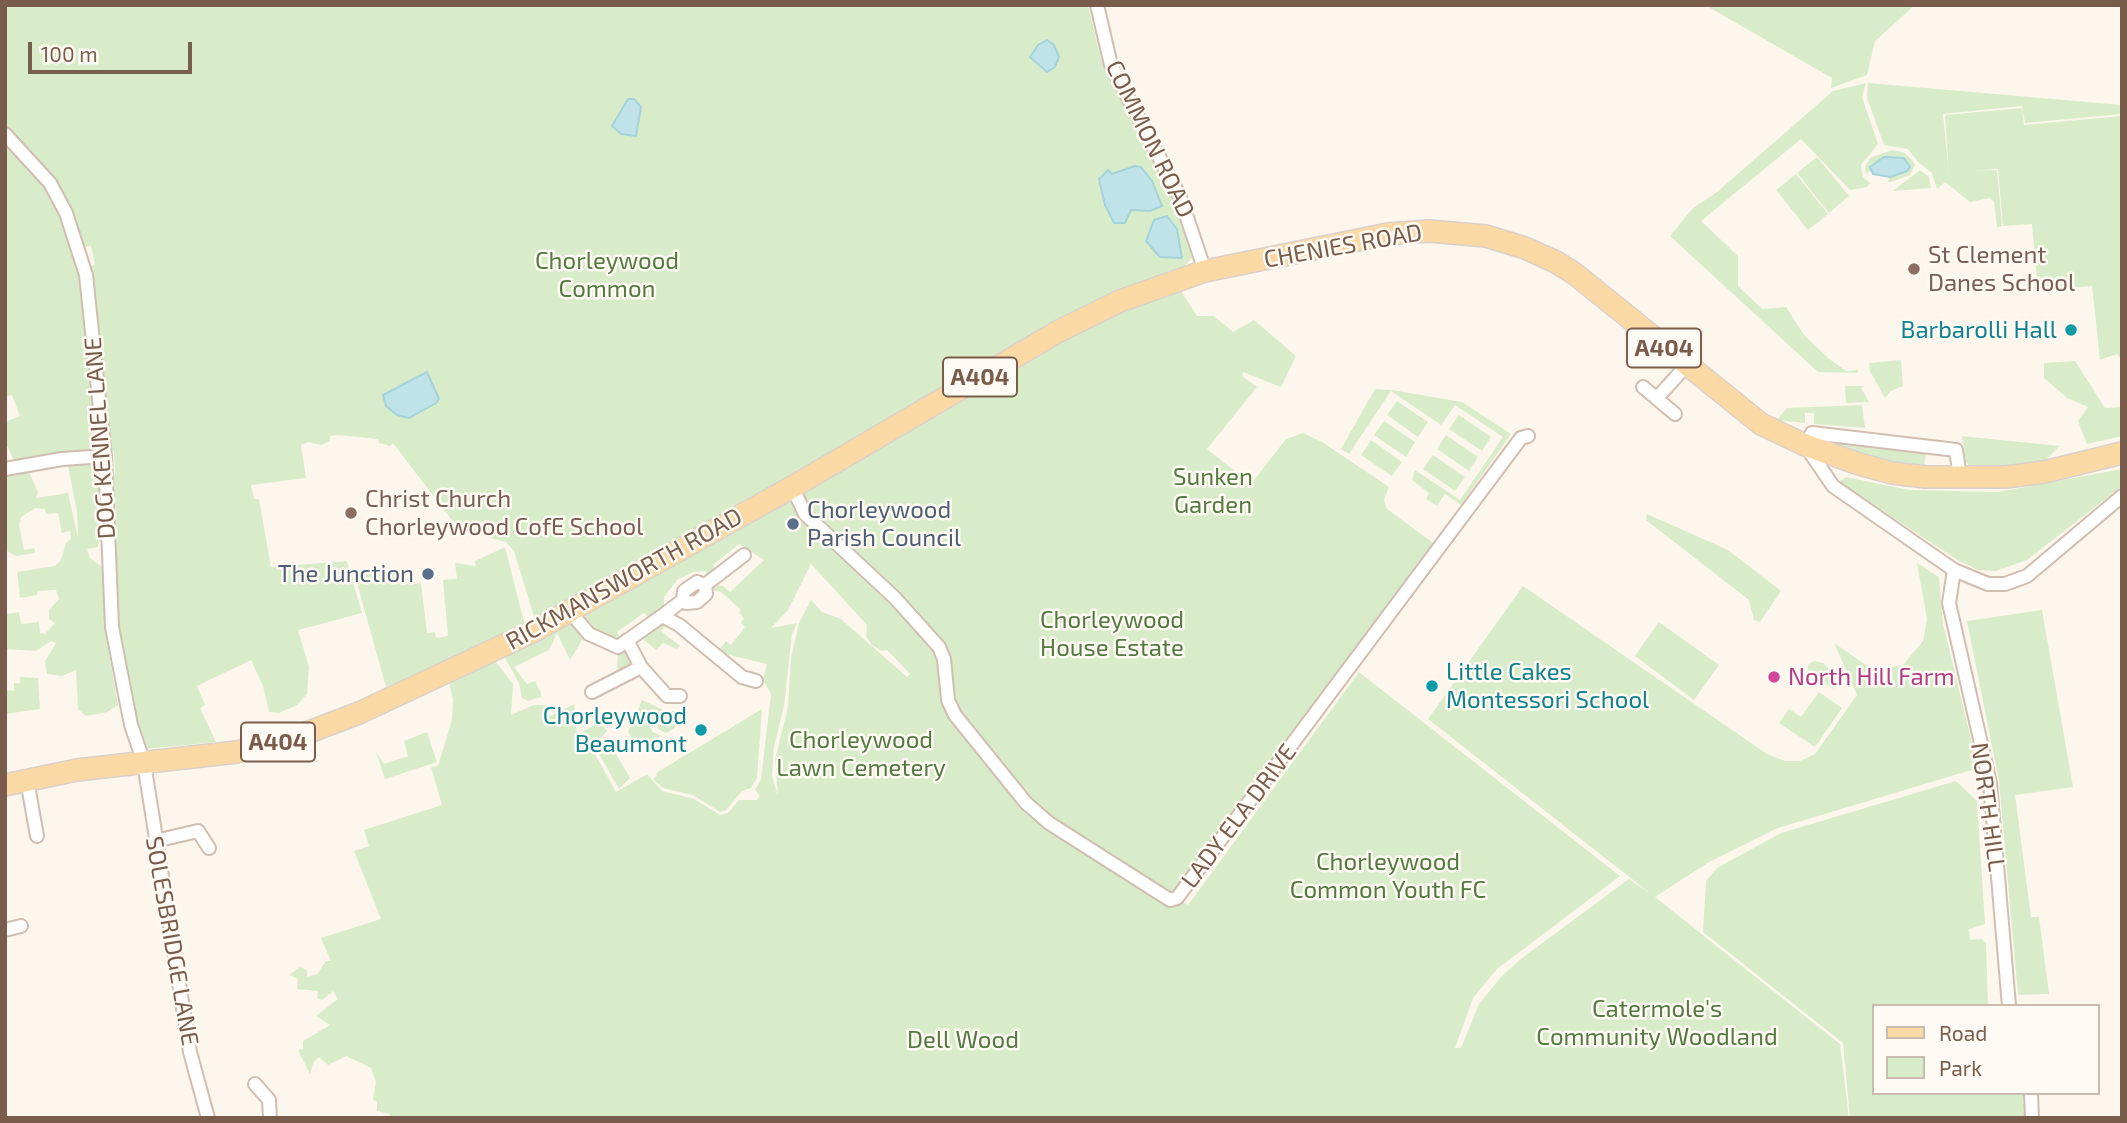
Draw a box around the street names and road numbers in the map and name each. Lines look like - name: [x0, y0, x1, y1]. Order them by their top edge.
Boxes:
- street label: COMMON ROAD: [1099, 56, 1201, 222]
- street label: CHENIES ROAD: [1262, 218, 1424, 274]
- road number: A404: [1627, 328, 1701, 368]
- street label: DOG KENNEL LANE: [79, 336, 121, 540]
- road number: A404: [943, 358, 1017, 396]
- street label: RICKMANSWORTH ROAD: [501, 502, 747, 656]
- road number: A404: [241, 722, 315, 762]
- street label: LADY ELA DRIVE: [1175, 738, 1303, 894]
- street label: NORTH HILL: [1965, 741, 2011, 873]
- street label: SOLESBRIDGE LANE: [139, 834, 205, 1048]

